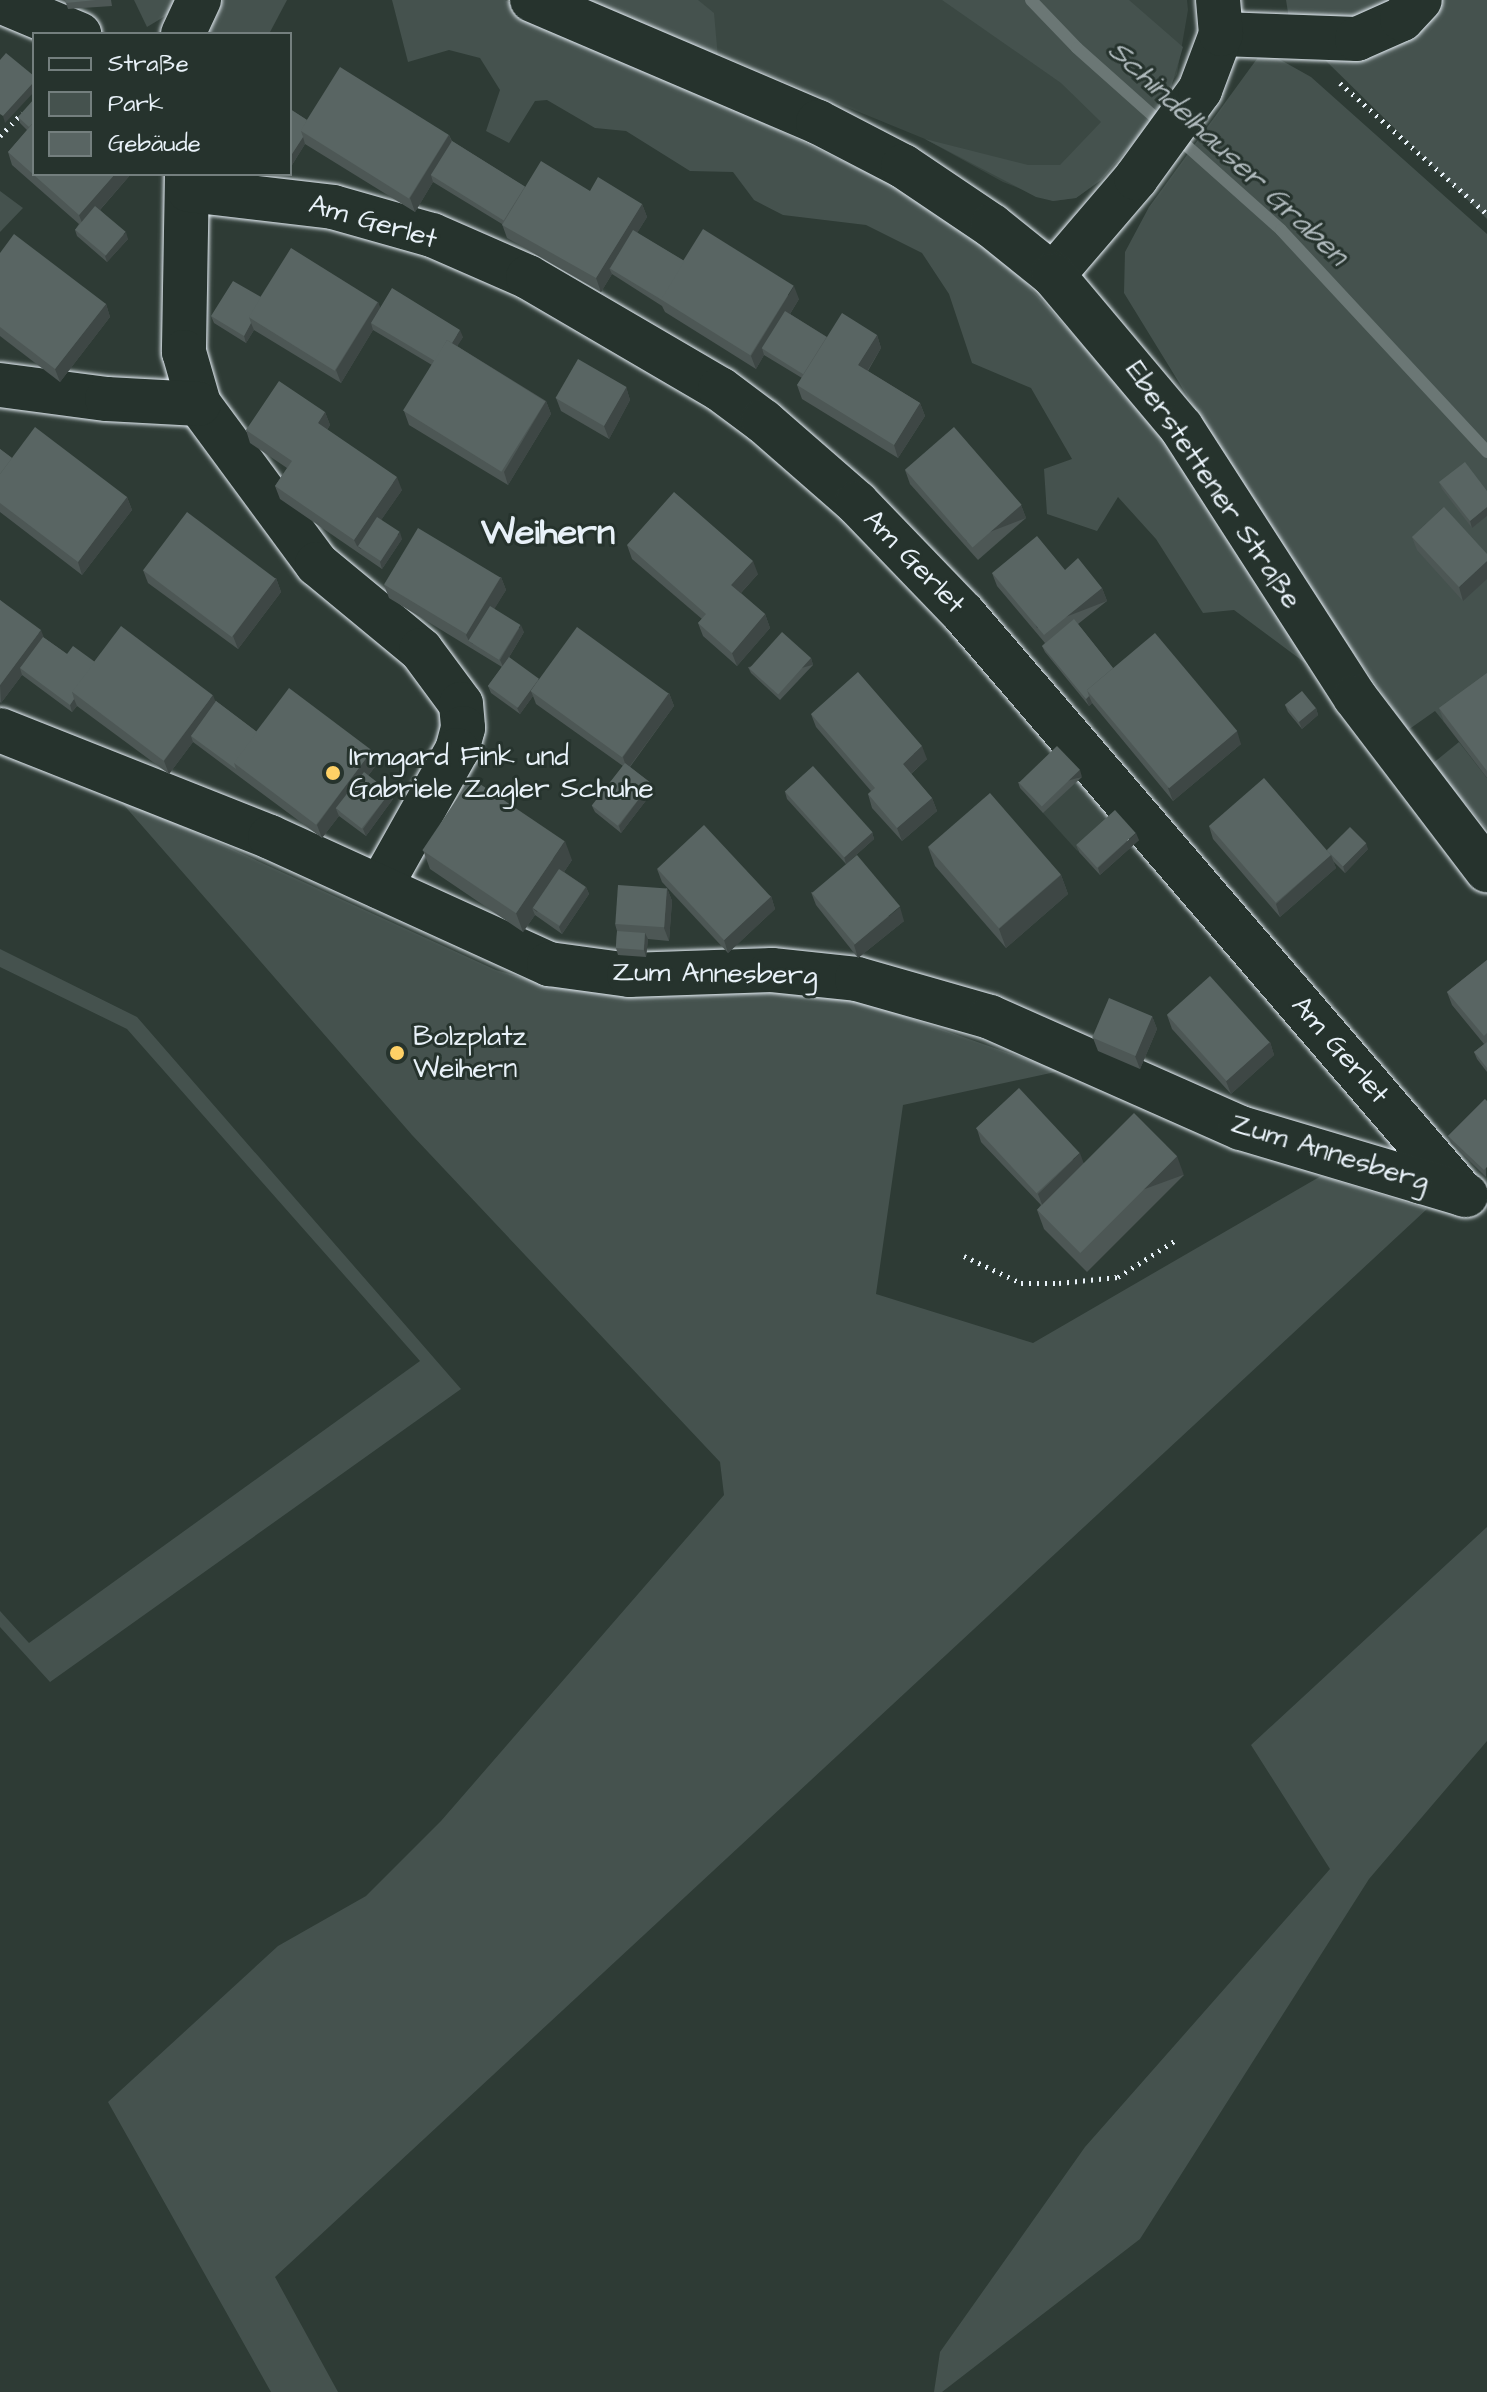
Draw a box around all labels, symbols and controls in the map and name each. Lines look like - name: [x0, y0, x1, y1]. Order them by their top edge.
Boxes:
- legend: [32, 32, 292, 176]
- water label: Schindelhauser Graben: [1101, 32, 1355, 274]
- text: Straße: [108, 47, 189, 81]
- text: Park: [108, 87, 164, 121]
- text: Gebäude: [108, 127, 201, 161]
- street label: Am Gerlet: [305, 188, 441, 256]
- street label: Eberstettener Straße: [1118, 355, 1308, 615]
- street label: Am Gerlet: [856, 503, 972, 621]
- district label: Weihern: [481, 511, 615, 555]
- place label: Irmgard Fink und Gabriele Zagler Schuhe: [349, 740, 654, 806]
- marker: Irmgard Fink und Gabriele Zagler Schuhe: [324, 764, 342, 782]
- street label: Zum Annesberg: [612, 955, 818, 993]
- street label: Am Gerlet: [1284, 989, 1396, 1111]
- place label: Bolzplatz Weihern: [413, 1020, 526, 1086]
- marker: Bolzplatz Weihern: [388, 1044, 406, 1062]
- street label: Zum Annesberg: [1227, 1107, 1433, 1199]

